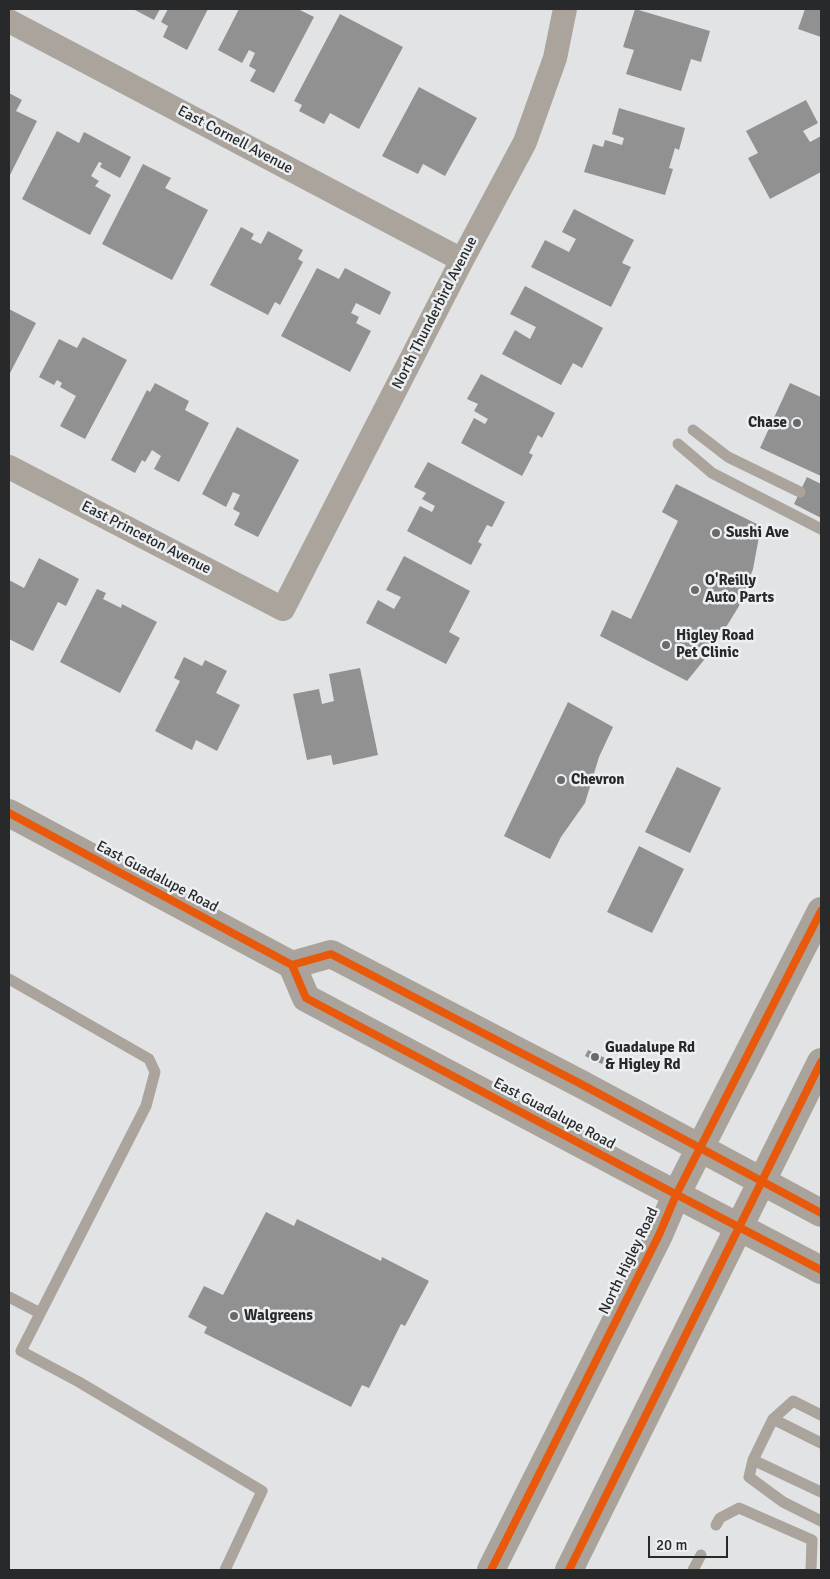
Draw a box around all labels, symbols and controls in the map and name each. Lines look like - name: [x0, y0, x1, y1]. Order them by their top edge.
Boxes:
- street label: East Cornell Avenue: [174, 102, 296, 178]
- street label: North Thunderbird Avenue: [389, 234, 481, 392]
- place label: Chase: [748, 414, 787, 432]
- marker: Chase: [791, 417, 803, 429]
- street label: East Princeton Avenue: [78, 497, 214, 579]
- place label: Sushi Ave: [726, 524, 789, 542]
- marker: Sushi Ave: [710, 527, 722, 539]
- place label: O'Reilly Auto Parts: [705, 572, 774, 607]
- marker: O'Reilly Auto Parts: [689, 584, 701, 596]
- place label: Higley Road Pet Clinic: [676, 627, 754, 662]
- marker: Higley Road Pet Clinic: [660, 639, 672, 651]
- place label: Chevron: [571, 771, 625, 789]
- marker: Chevron: [555, 774, 567, 786]
- street label: East Guadalupe Road: [93, 837, 221, 917]
- place label: Guadalupe Rd & Higley Rd: [605, 1039, 695, 1074]
- marker: Guadalupe Rd & Higley Rd: [589, 1051, 601, 1063]
- street label: East Guadalupe Road: [490, 1074, 618, 1154]
- street label: North Higley Road: [595, 1205, 663, 1317]
- place label: Walgreens: [244, 1307, 313, 1325]
- marker: Walgreens: [228, 1310, 240, 1322]
- scale bar: [650, 1526, 730, 1558]
- text: 20 m: [656, 1536, 687, 1554]

